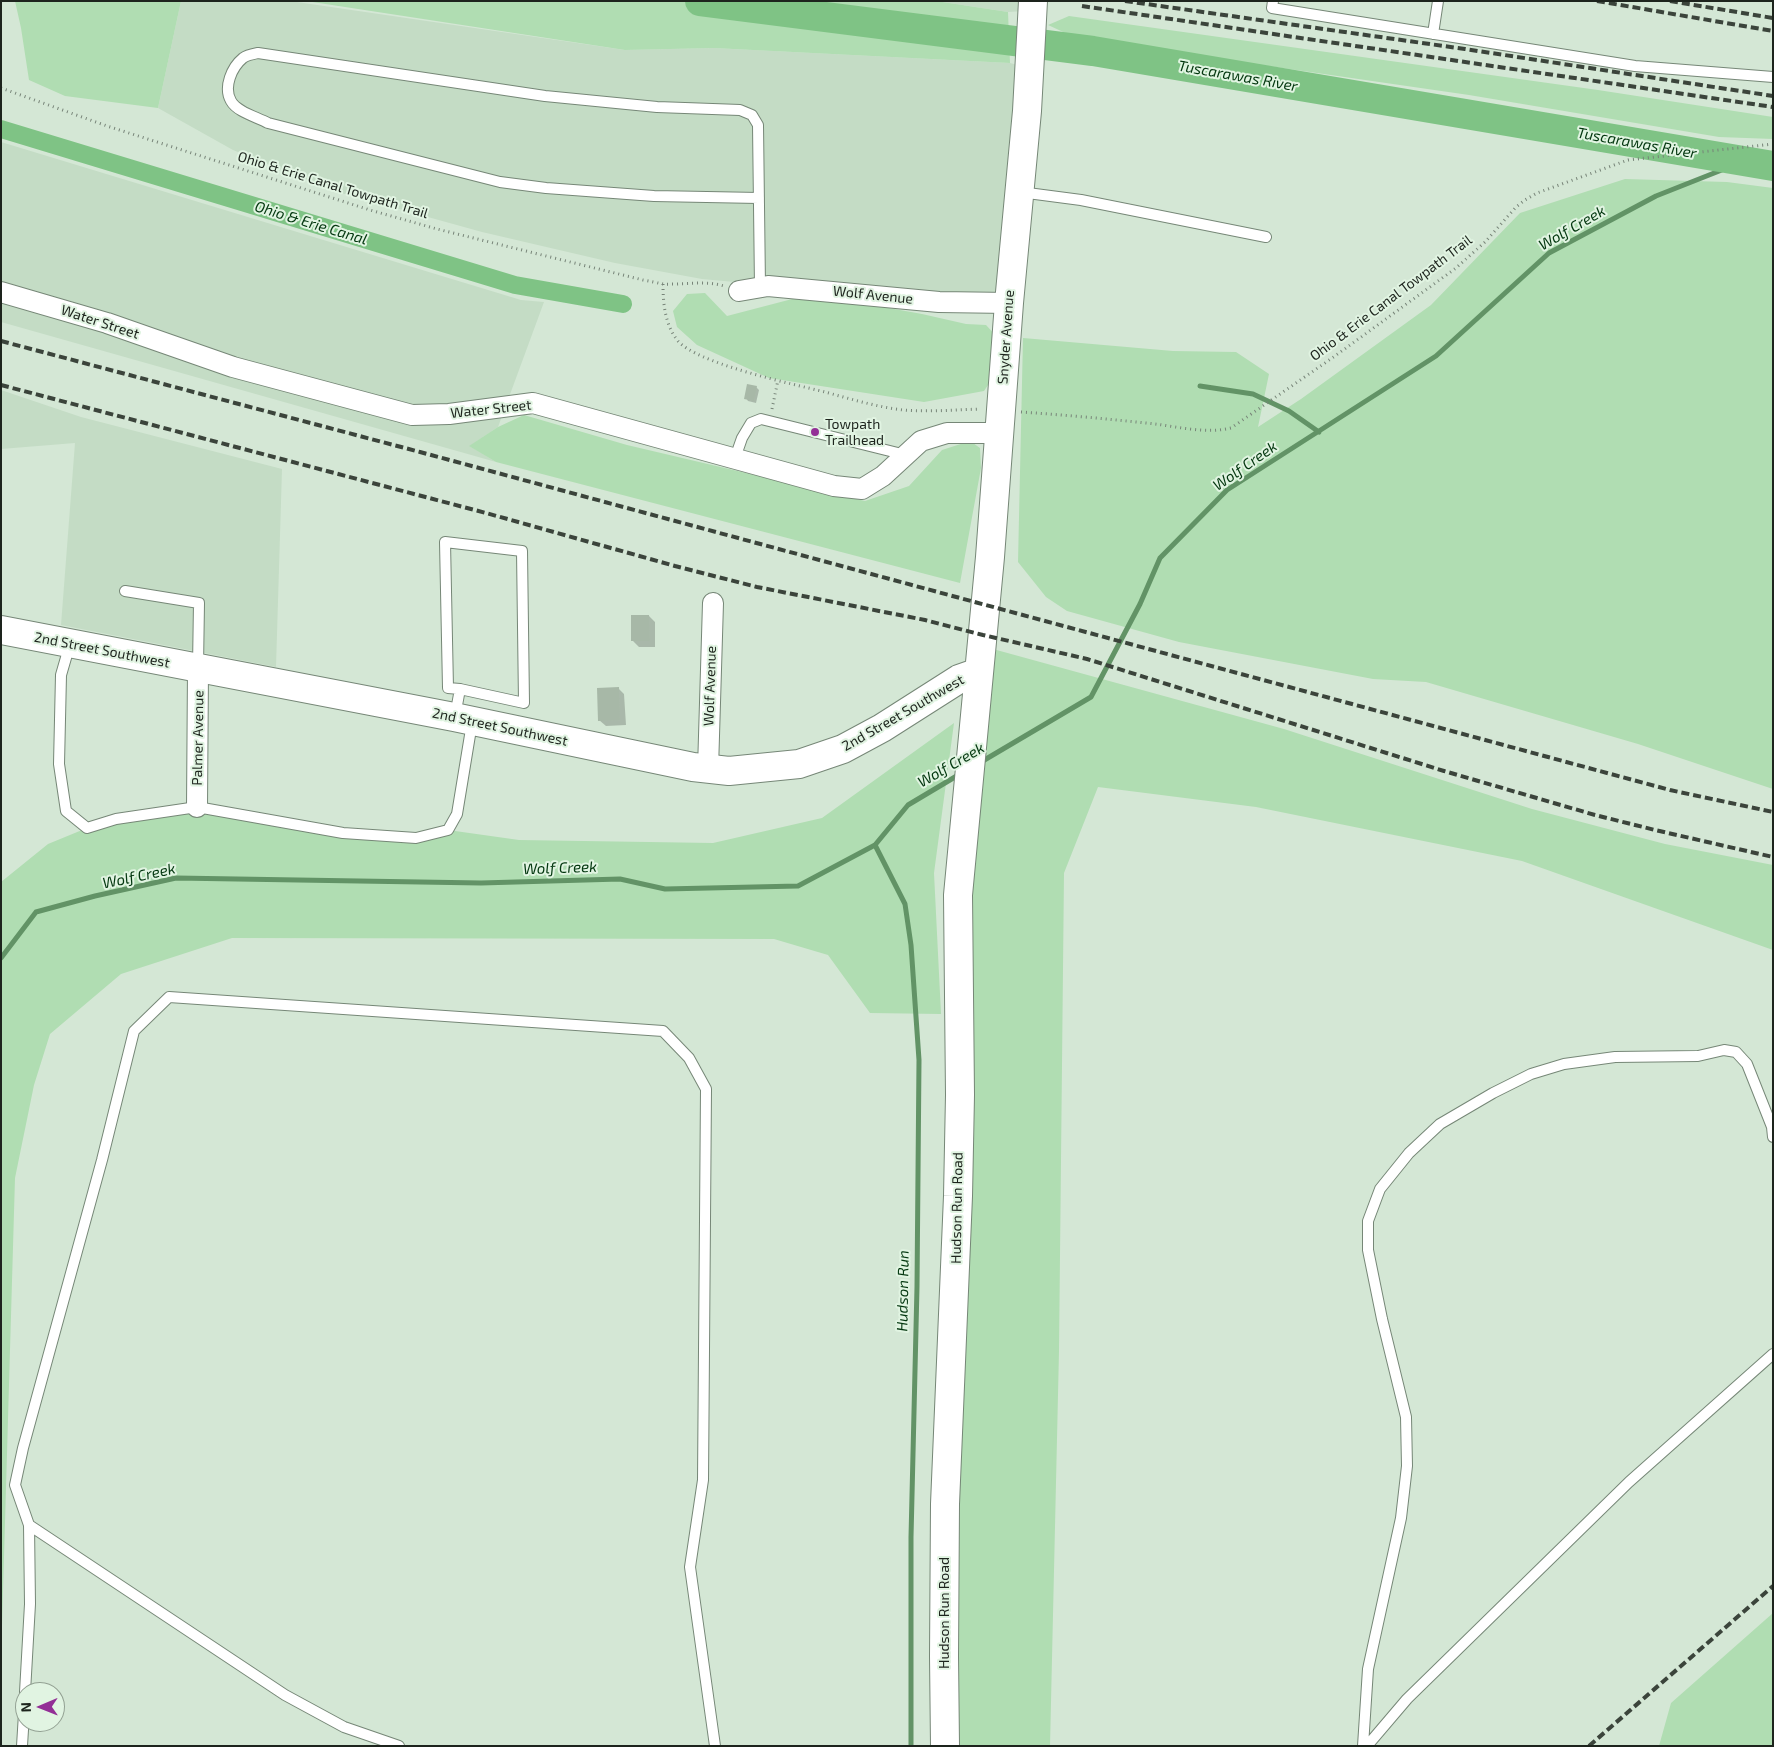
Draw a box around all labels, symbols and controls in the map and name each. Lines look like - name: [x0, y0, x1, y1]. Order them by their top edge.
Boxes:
- water label: Tuscarawas River: [1177, 57, 1299, 95]
- water label: Tuscarawas River: [1576, 124, 1698, 162]
- street label: Ohio & Erie Canal Towpath Trail: [236, 148, 430, 222]
- water label: Ohio & Erie Canal: [252, 197, 370, 249]
- water label: Wolf Creek: [1535, 202, 1609, 254]
- street label: Ohio & Erie Canal Towpath Trail: [1307, 232, 1475, 364]
- street label: Wolf Avenue: [832, 282, 914, 308]
- street label: Snyder Avenue: [994, 289, 1018, 385]
- street label: Water Street: [59, 301, 141, 343]
- street label: Water Street: [450, 396, 532, 422]
- place label: Towpath Trailhead: [825, 416, 884, 448]
- marker: Towpath Trailhead: [809, 426, 821, 438]
- water label: Wolf Creek: [1210, 437, 1280, 495]
- street label: 2nd Street Southwest: [33, 629, 171, 671]
- street label: Wolf Avenue: [700, 646, 720, 726]
- street label: 2nd Street Southwest: [839, 671, 967, 755]
- street label: Palmer Avenue: [189, 690, 207, 786]
- street label: 2nd Street Southwest: [431, 704, 569, 750]
- water label: Wolf Creek: [914, 739, 988, 791]
- water label: Wolf Creek: [523, 858, 597, 878]
- water label: Wolf Creek: [101, 860, 177, 892]
- street label: Hudson Run Road: [948, 1152, 966, 1264]
- water label: Hudson Run: [893, 1250, 913, 1332]
- street label: Hudson Run Road: [936, 1557, 952, 1669]
- north arrow: [15, 1682, 65, 1732]
- text: N: [17, 1702, 34, 1712]

